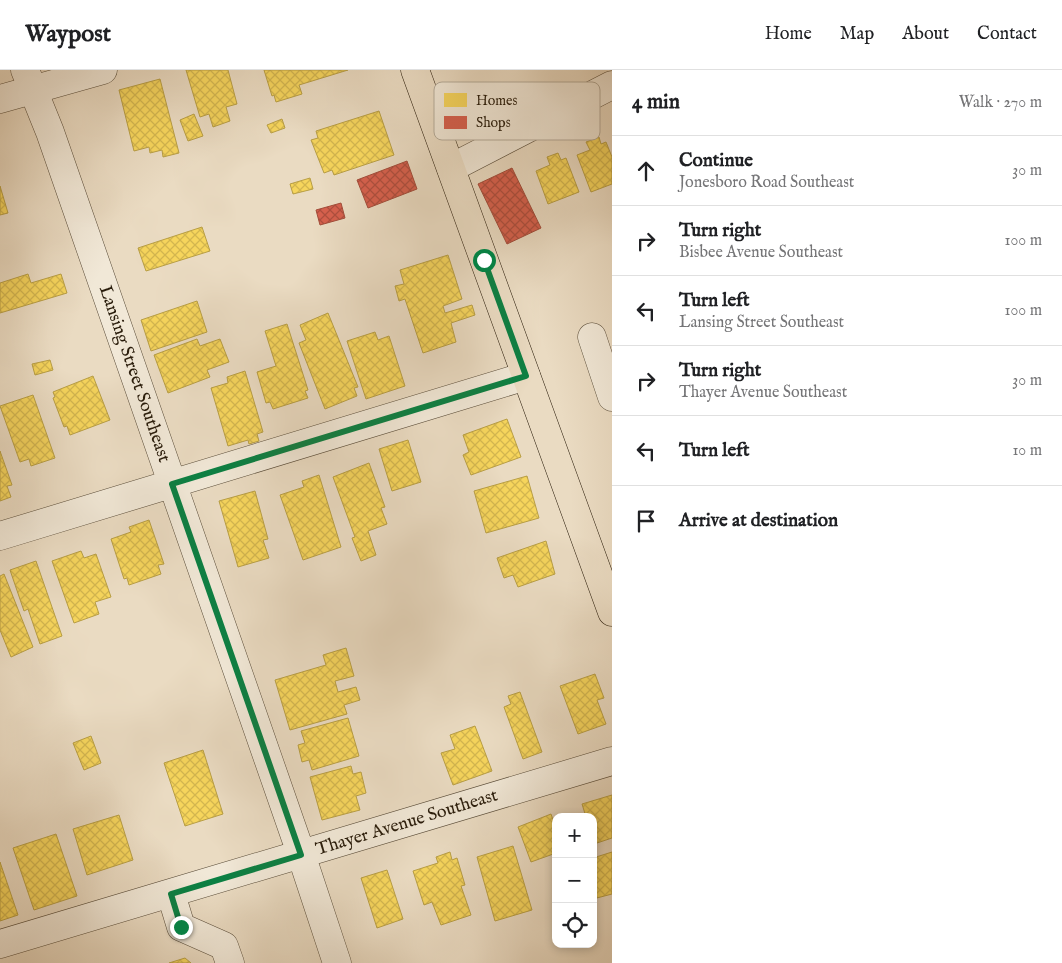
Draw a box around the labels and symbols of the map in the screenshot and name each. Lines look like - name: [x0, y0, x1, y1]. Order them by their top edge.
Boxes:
- legend: [434, 82, 600, 140]
- text: Homes: [476, 92, 518, 110]
- text: Shops: [476, 114, 511, 132]
- route start: [473, 249, 496, 272]
- street label: Lansing Street Southeast: [93, 282, 175, 466]
- street label: Thayer Avenue Southeast: [313, 784, 501, 862]
- route end: [170, 916, 193, 939]

